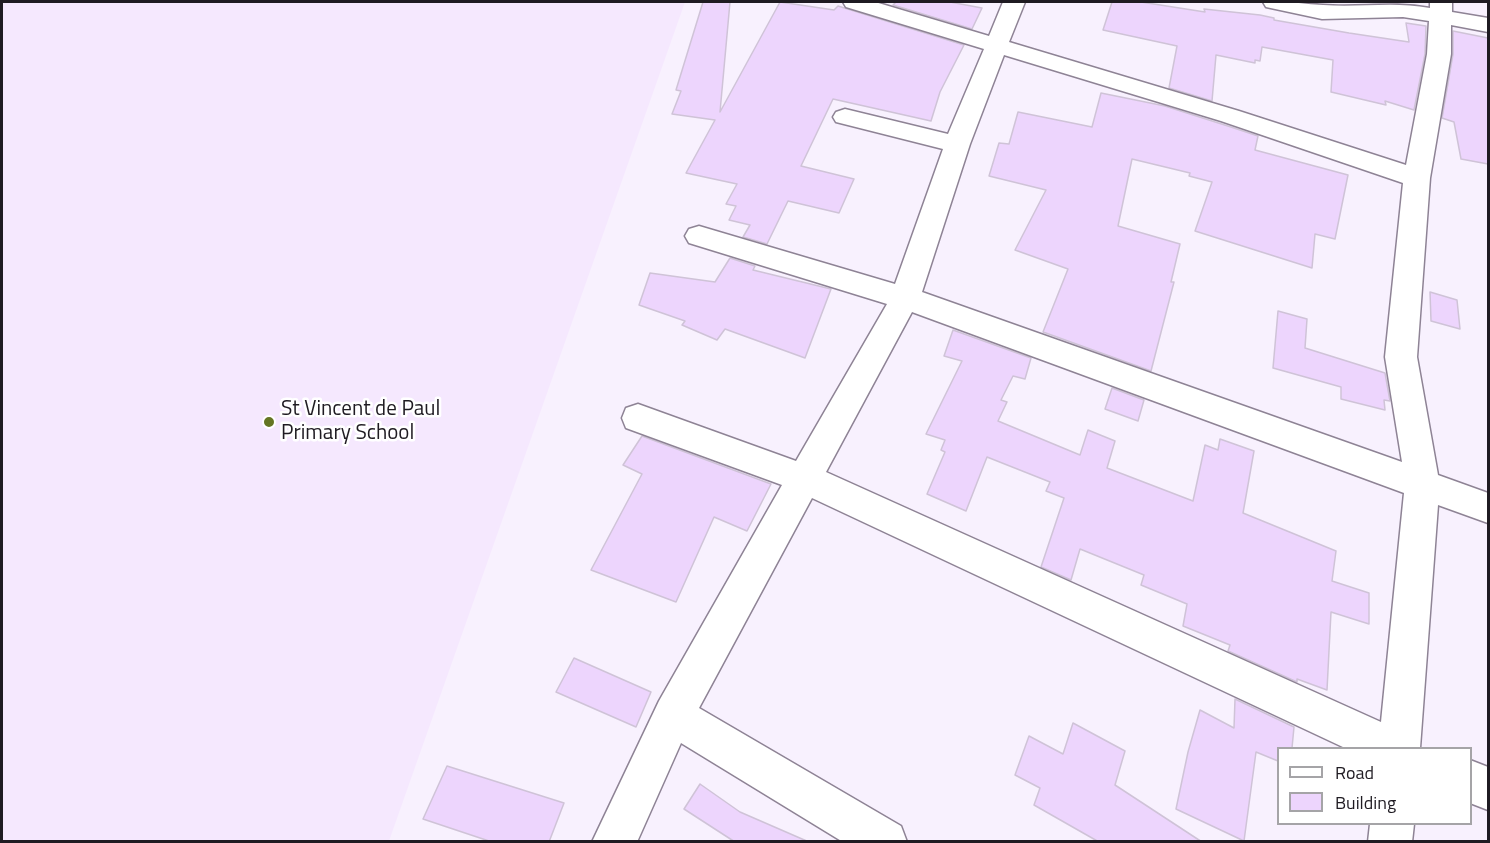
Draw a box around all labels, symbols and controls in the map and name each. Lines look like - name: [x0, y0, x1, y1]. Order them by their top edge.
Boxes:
- place label: St Vincent de Paul Primary School: [281, 397, 440, 447]
- marker: St Vincent de Paul Primary School: [262, 415, 276, 429]
- legend: [1277, 747, 1472, 825]
- text: Road: [1335, 759, 1374, 786]
- text: Building: [1335, 789, 1396, 816]

